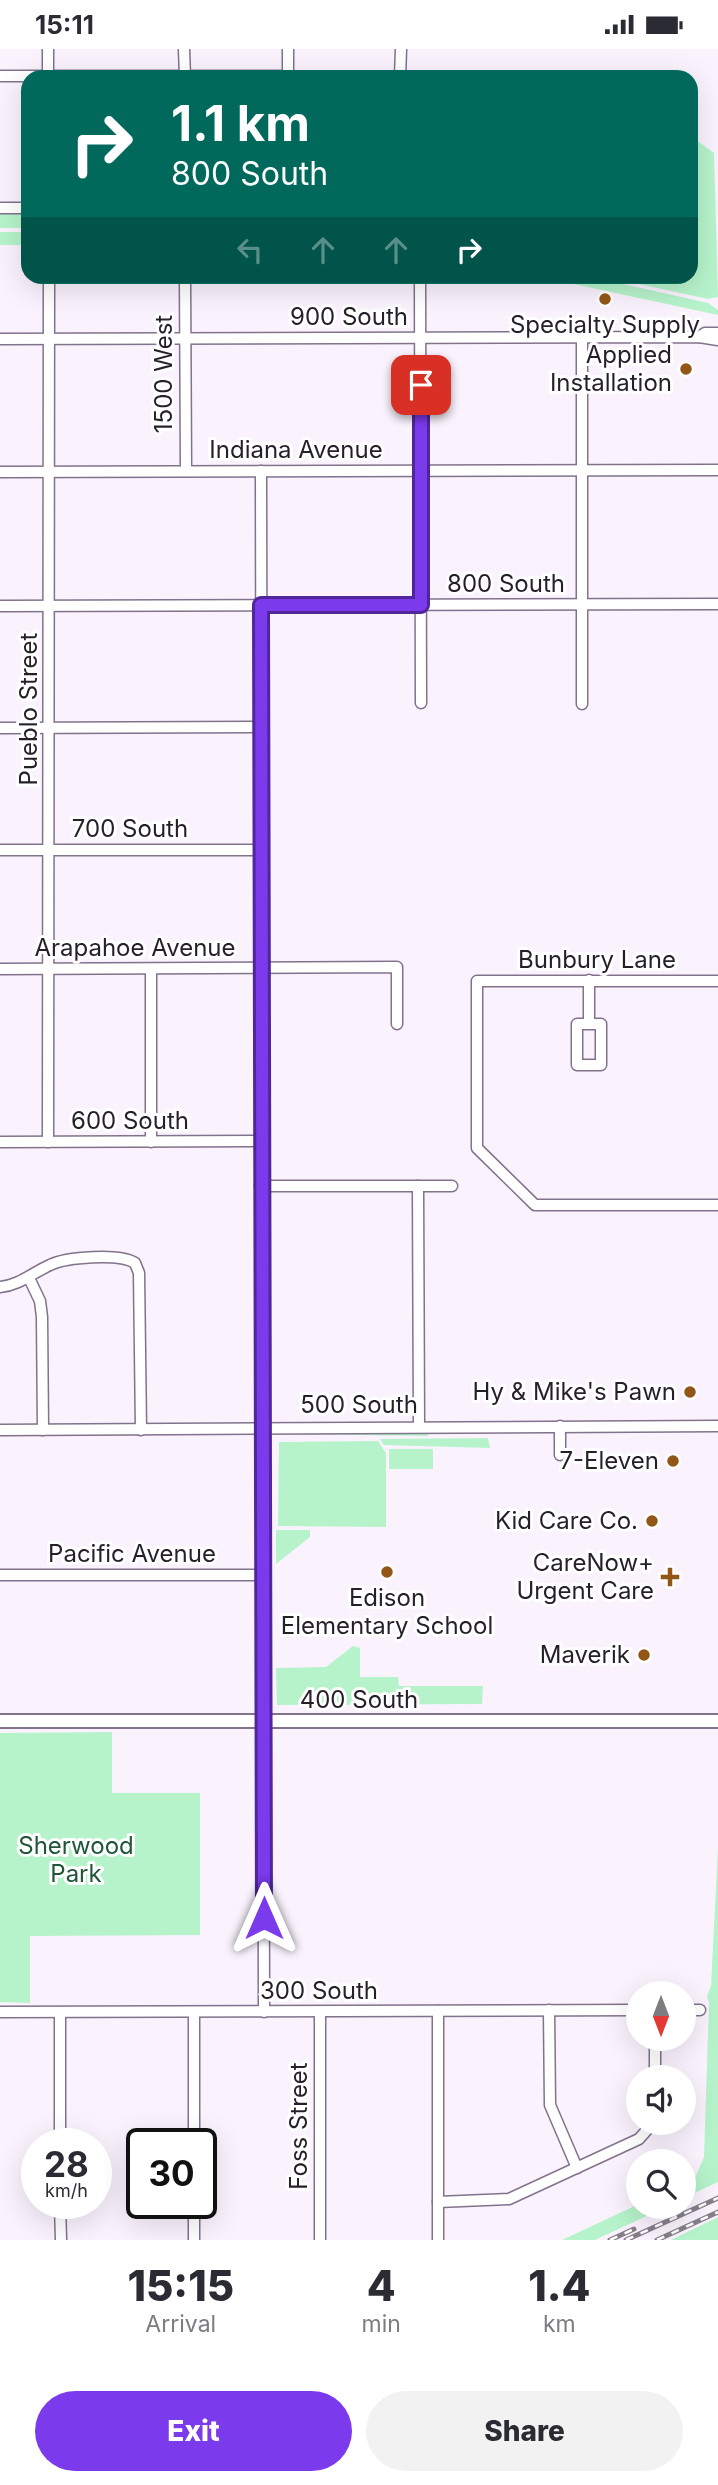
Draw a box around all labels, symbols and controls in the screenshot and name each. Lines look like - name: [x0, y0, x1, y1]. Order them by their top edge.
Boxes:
- text: 15:11: [35, 9, 94, 40]
- text: 1.1 km: [171, 94, 310, 153]
- icon: right: [56, 98, 147, 189]
- text: 800 South: [171, 154, 328, 193]
- icon: left: [231, 231, 269, 269]
- icon: ahead: [304, 231, 342, 269]
- icon: ahead: [377, 231, 415, 269]
- icon: right: [450, 231, 488, 269]
- marker: Specialty Supply: [597, 291, 613, 307]
- street label: 900 South: [290, 302, 408, 331]
- place label: Specialty Supply: [510, 310, 700, 339]
- street label: 1500 West: [149, 315, 178, 433]
- place label: Applied Installation: [550, 340, 672, 397]
- pin: [391, 355, 451, 415]
- marker: Applied Installation: [678, 361, 694, 377]
- icon: arrive: [402, 366, 440, 404]
- street label: Indiana Avenue: [209, 435, 383, 464]
- street label: 800 South: [447, 569, 565, 598]
- street label: Pueblo Street: [14, 632, 43, 785]
- street label: 700 South: [72, 814, 188, 843]
- street label: Arapahoe Avenue: [34, 933, 236, 962]
- street label: Bunbury Lane: [518, 945, 676, 974]
- street label: 600 South: [71, 1106, 189, 1135]
- place label: Hy & Mike's Pawn: [473, 1377, 676, 1406]
- marker: Hy & Mike's Pawn: [682, 1384, 698, 1400]
- street label: 500 South: [300, 1390, 418, 1419]
- place label: 7-Eleven: [559, 1446, 659, 1475]
- marker: 7-Eleven: [665, 1453, 681, 1469]
- place label: Kid Care Co.: [495, 1506, 638, 1535]
- marker: Kid Care Co.: [644, 1513, 660, 1529]
- street label: Pacific Avenue: [48, 1539, 216, 1568]
- place label: CareNow+ Urgent Care: [516, 1548, 654, 1605]
- marker: Edison Elementary School: [379, 1564, 395, 1580]
- marker: CareNow+ Urgent Care: [660, 1567, 680, 1587]
- place label: Edison Elementary School: [281, 1583, 493, 1640]
- place label: Maverik: [540, 1640, 630, 1669]
- marker: Maverik: [636, 1647, 652, 1663]
- street label: 400 South: [300, 1685, 418, 1714]
- park label: Sherwood Park: [18, 1831, 134, 1888]
- position arrow: [227, 1881, 301, 1955]
- street label: 300 South: [260, 1976, 378, 2005]
- north arrow: [626, 1981, 696, 2051]
- map controls: [626, 1981, 696, 2219]
- street label: Foss Street: [284, 2062, 313, 2190]
- button: sound: [626, 2065, 696, 2135]
- speed limit sign: 30: [126, 2128, 217, 2219]
- text: 28: [44, 2143, 89, 2185]
- button: search: [626, 2149, 696, 2219]
- text: km/h: [45, 2180, 88, 2201]
- text: 15:15: [127, 2260, 234, 2311]
- text: 4: [367, 2260, 396, 2311]
- text: 1.4: [528, 2260, 591, 2311]
- text: Arrival: [145, 2310, 216, 2338]
- text: min: [362, 2310, 401, 2338]
- text: km: [543, 2310, 576, 2338]
- button: Exit: [35, 2391, 352, 2471]
- button: Share: [366, 2391, 683, 2471]

